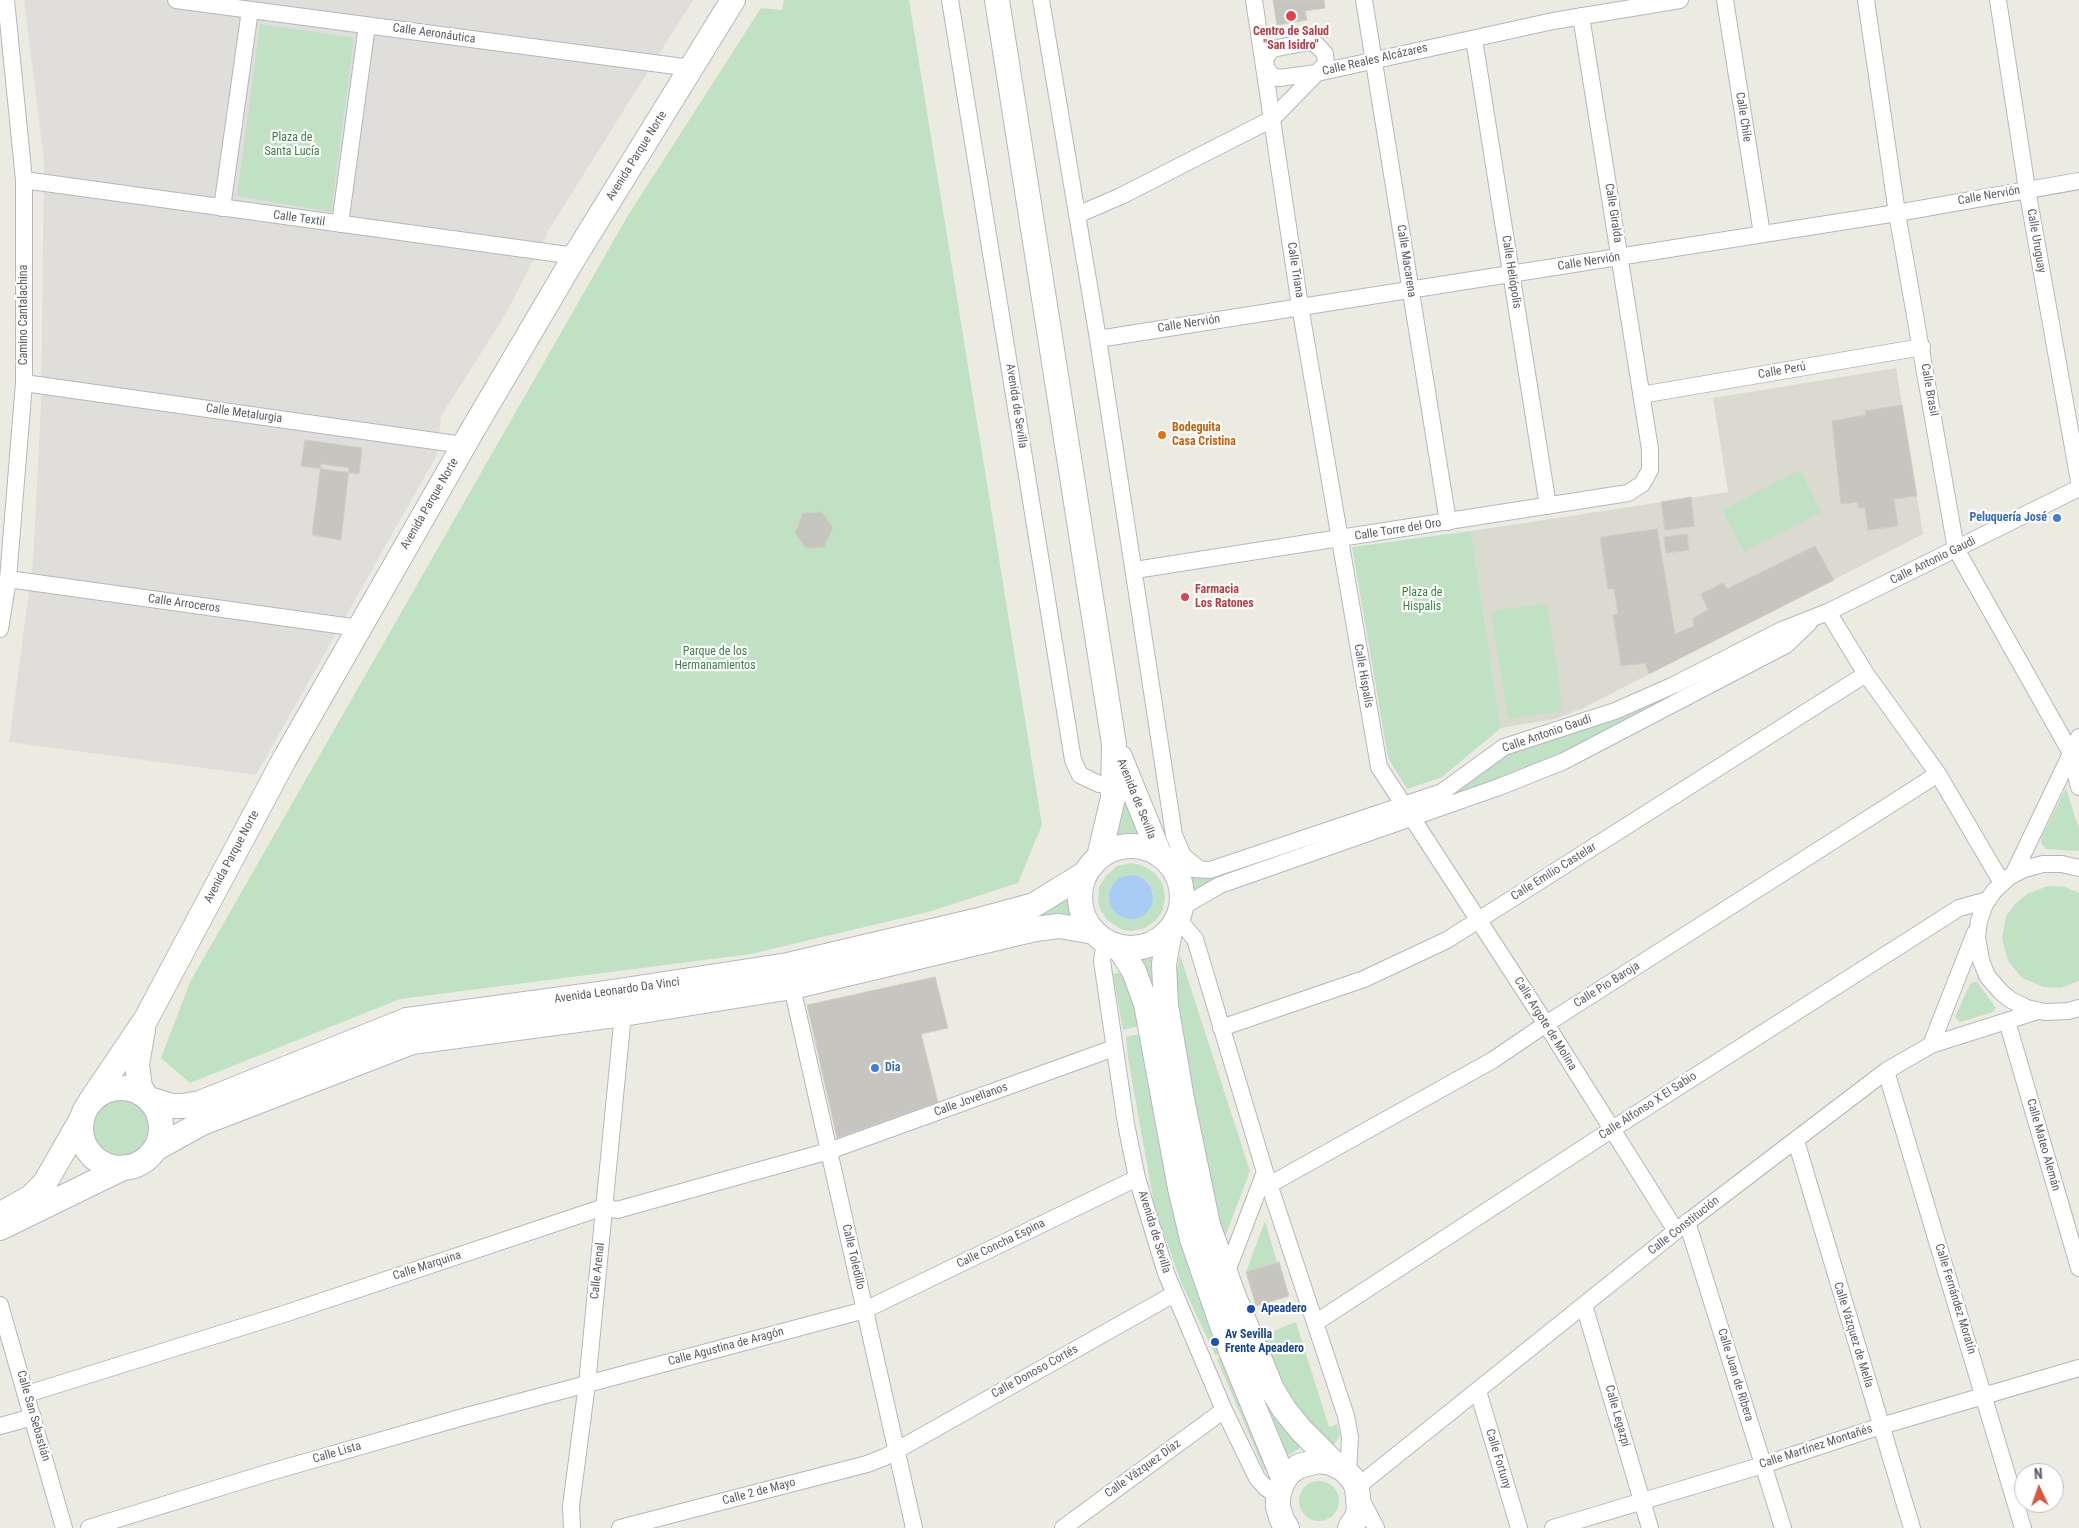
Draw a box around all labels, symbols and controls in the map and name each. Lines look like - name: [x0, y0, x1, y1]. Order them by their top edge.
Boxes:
- marker: Centro de Salud "San Isidro": [1284, 9, 1298, 23]
- street label: Calle Aeronáutica: [392, 21, 476, 47]
- place label: Centro de Salud "San Isidro": [1253, 25, 1329, 53]
- street label: Calle Reales Alcázares: [1321, 41, 1429, 79]
- street label: Calle Chile: [1732, 91, 1754, 143]
- street label: Avenida Parque Norte: [604, 109, 670, 203]
- park label: Plaza de Santa Lucía: [264, 131, 320, 159]
- street label: Calle Giralda: [1601, 182, 1625, 244]
- street label: Calle Nervión: [1957, 183, 2021, 209]
- street label: Calle Textil: [272, 208, 326, 230]
- street label: Calle Uruguay: [2023, 208, 2049, 274]
- street label: Calle Macarena: [1393, 224, 1419, 298]
- street label: Calle Heliópolis: [1498, 234, 1524, 310]
- street label: Calle Triana: [1284, 241, 1306, 299]
- street label: Calle Nervión: [1557, 250, 1621, 274]
- street label: Camino Cantalachina: [17, 265, 31, 365]
- street label: Calle Nervión: [1157, 312, 1221, 336]
- street label: Calle Perú: [1757, 360, 1807, 382]
- street label: Avenida de Sevilla: [1002, 363, 1030, 449]
- street label: Calle Brasil: [1917, 363, 1941, 417]
- street label: Calle Metalurgia: [205, 402, 283, 426]
- place label: Bodeguita Casa Cristina: [1172, 421, 1236, 449]
- marker: Bodeguita Casa Cristina: [1156, 429, 1168, 441]
- street label: Avenida Parque Norte: [398, 456, 462, 552]
- place label: Peluquería José: [1969, 511, 2047, 525]
- marker: Peluquería José: [2051, 512, 2063, 524]
- street label: Calle Torre del Oro: [1354, 516, 1442, 544]
- street label: Calle Antonio Gaudi: [1888, 534, 1978, 588]
- place label: Farmacia Los Ratones: [1195, 583, 1254, 611]
- park label: Plaza de Hispalis: [1402, 586, 1442, 614]
- marker: Farmacia Los Ratones: [1179, 591, 1191, 603]
- street label: Calle Arroceros: [147, 592, 221, 616]
- street label: Calle Hispalis: [1350, 643, 1376, 709]
- park label: Parque de los Hermanamientos: [674, 645, 756, 673]
- street label: Calle Antonio Gaudi: [1501, 712, 1593, 756]
- street label: Avenida de Sevilla: [1113, 757, 1159, 841]
- street label: Avenida Parque Norte: [201, 808, 263, 906]
- street label: Calle Emilio Castelar: [1509, 840, 1599, 904]
- street label: Calle Pio Baroja: [1571, 959, 1643, 1011]
- street label: Avenida Leonardo Da Vinci: [553, 975, 681, 1007]
- street label: Calle Argote de Molina: [1510, 975, 1580, 1073]
- place label: Dia: [885, 1061, 900, 1075]
- marker: Dia: [869, 1062, 881, 1074]
- street label: Calle Alfonso X El Sabio: [1596, 1069, 1700, 1143]
- street label: Calle Jovellanos: [932, 1080, 1010, 1120]
- street label: Calle Mateo Alemán: [2023, 1097, 2063, 1193]
- street label: Avenida de Sevilla: [1135, 1189, 1173, 1275]
- street label: Calle Constitución: [1646, 1194, 1722, 1258]
- street label: Calle Concha Espina: [954, 1216, 1048, 1272]
- street label: Calle Toledillo: [838, 1223, 868, 1291]
- street label: Calle Arenal: [588, 1242, 608, 1300]
- street label: Calle Fernández Moratín: [1931, 1242, 1979, 1356]
- street label: Calle Marquina: [391, 1248, 463, 1284]
- street label: Calle Vázquez de Mella: [1830, 1281, 1876, 1389]
- place label: Apeadero: [1261, 1302, 1307, 1316]
- marker: Apeadero: [1245, 1303, 1257, 1315]
- street label: Calle Agustina de Aragón: [666, 1325, 786, 1369]
- street label: Calle Juan de Ribera: [1714, 1327, 1756, 1423]
- place label: Av Sevilla Frente Apeadero: [1225, 1328, 1304, 1356]
- marker: Av Sevilla Frente Apeadero: [1209, 1336, 1221, 1348]
- street label: Calle Donoso Cortés: [989, 1342, 1081, 1402]
- street label: Calle San Sebastián: [13, 1369, 53, 1463]
- street label: Calle Legazpi: [1601, 1384, 1633, 1448]
- street label: Calle Martínez Montañés: [1758, 1422, 1874, 1472]
- street label: Calle Fortuny: [1482, 1427, 1514, 1491]
- street label: Calle Vázquez Díaz: [1102, 1437, 1184, 1501]
- street label: Calle Lista: [311, 1439, 363, 1467]
- north arrow: [2014, 1463, 2064, 1513]
- text: N: [2034, 1466, 2043, 1482]
- street label: Calle 2 de Mayo: [721, 1475, 797, 1509]

